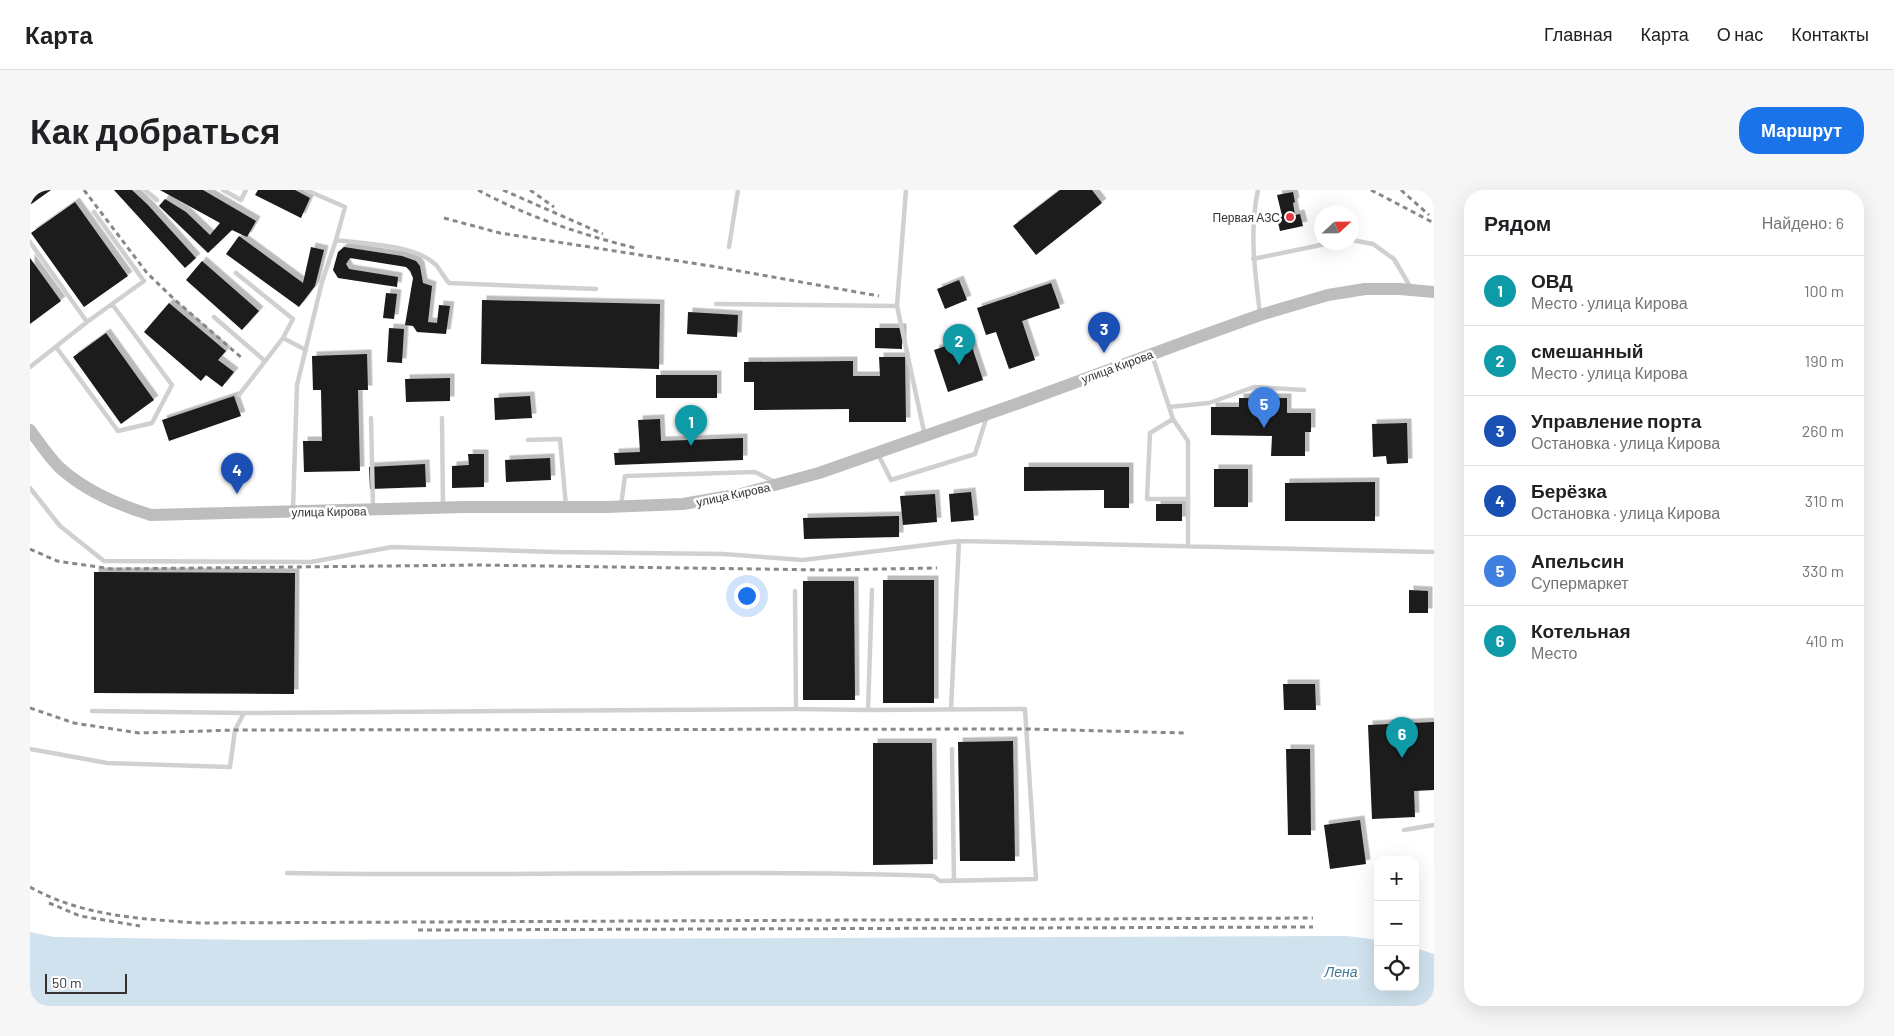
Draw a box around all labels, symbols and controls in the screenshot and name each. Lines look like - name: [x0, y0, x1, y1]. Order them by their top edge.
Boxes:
- text: Карта: [25, 20, 93, 49]
- text: Главная: [1544, 23, 1613, 45]
- text: Карта: [1641, 23, 1689, 45]
- text: О нас: [1717, 23, 1763, 45]
- text: Контакты: [1791, 23, 1869, 45]
- button: Маршрут: [1739, 107, 1864, 154]
- text: Как добраться: [30, 109, 280, 151]
- north arrow: [1314, 205, 1359, 250]
- place label: Первая АЗС: [1213, 210, 1280, 225]
- text: Рядом: [1484, 210, 1551, 235]
- marker: Первая АЗС: [1284, 211, 1296, 223]
- text: Найдено: 6: [1762, 213, 1844, 232]
- text: ОВД: [1531, 269, 1573, 292]
- text: 1: [1497, 281, 1503, 300]
- text: 100 m: [1804, 281, 1844, 300]
- text: Место · улица Кирова: [1531, 293, 1688, 312]
- pin: 3: [1088, 312, 1120, 353]
- pin: 2: [943, 324, 975, 365]
- text: смешанный: [1531, 339, 1643, 362]
- street label: улица Кирова: [1079, 346, 1155, 386]
- text: 2: [1496, 351, 1504, 370]
- text: 190 m: [1805, 351, 1844, 370]
- text: Место · улица Кирова: [1531, 363, 1688, 382]
- pin: 5: [1248, 387, 1280, 428]
- pin: 1: [675, 405, 707, 446]
- text: Управление порта: [1531, 409, 1701, 432]
- text: 3: [1496, 421, 1504, 440]
- text: 260 m: [1802, 421, 1844, 440]
- text: Остановка · улица Кирова: [1531, 433, 1720, 452]
- pin: 4: [221, 453, 253, 494]
- street label: улица Кирова: [695, 479, 772, 510]
- text: Берёзка: [1531, 479, 1607, 502]
- text: 4: [1495, 491, 1505, 510]
- text: 310 m: [1805, 491, 1844, 510]
- street label: улица Кирова: [291, 503, 367, 520]
- text: Остановка · улица Кирова: [1531, 503, 1720, 522]
- text: Апельсин: [1531, 549, 1624, 572]
- text: 5: [1496, 561, 1504, 580]
- text: 330 m: [1802, 561, 1844, 580]
- text: Супермаркет: [1531, 573, 1629, 592]
- your location: [734, 583, 760, 609]
- text: Котельная: [1531, 619, 1630, 642]
- text: 6: [1496, 631, 1504, 650]
- text: 410 m: [1806, 631, 1844, 650]
- text: Место: [1531, 643, 1577, 662]
- pin: 6: [1386, 717, 1418, 758]
- map controls: [1374, 856, 1419, 991]
- button: +: [1374, 856, 1419, 901]
- button: −: [1374, 901, 1419, 946]
- button: locate: [1374, 946, 1419, 991]
- water label: Лена: [1324, 963, 1358, 980]
- scale bar: [45, 971, 128, 994]
- text: 50 m: [52, 974, 81, 991]

